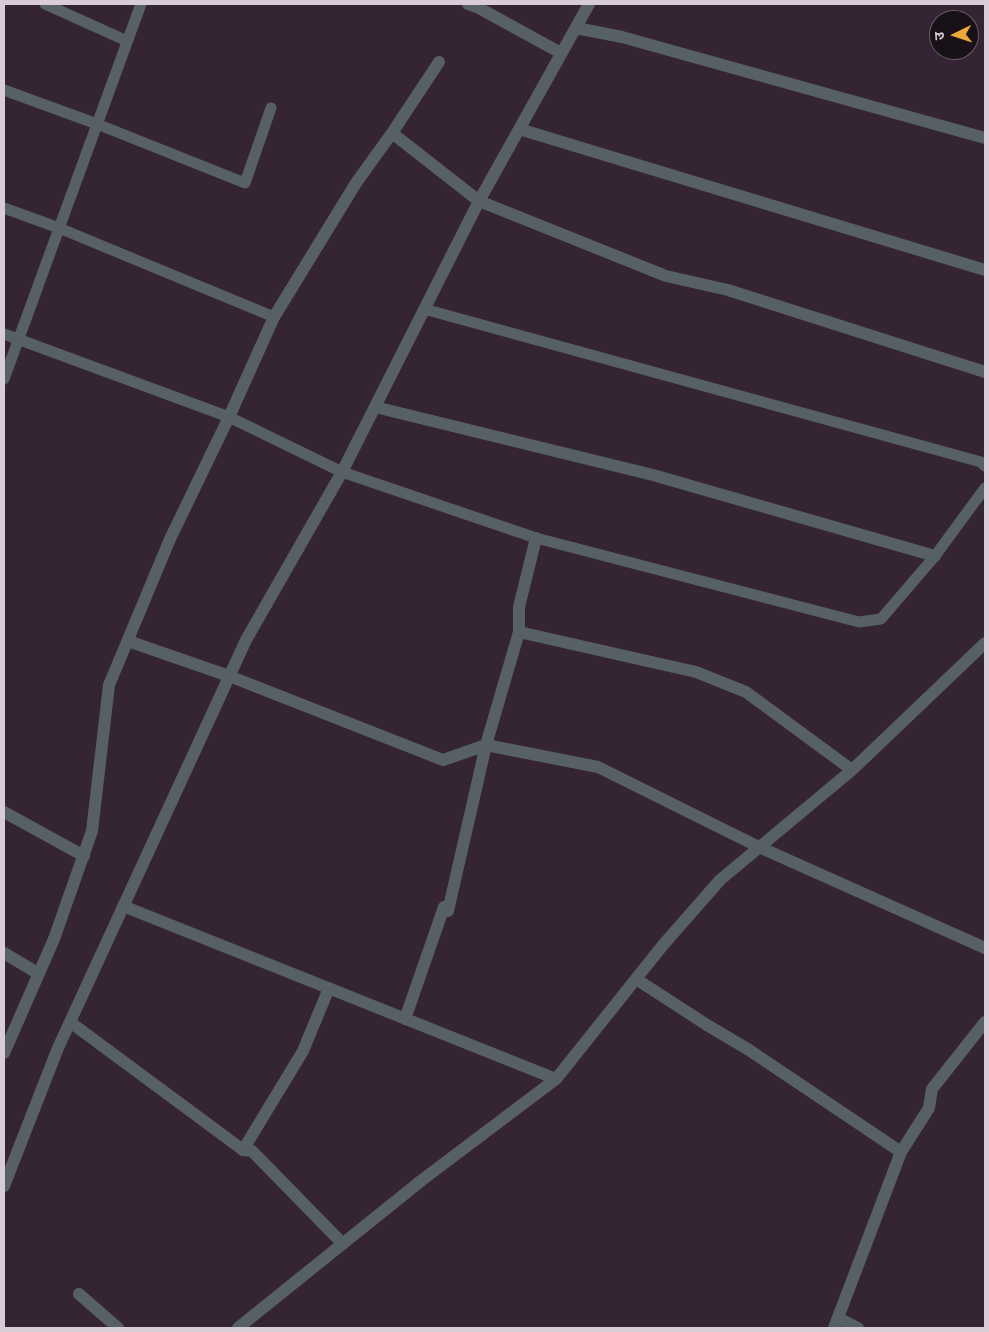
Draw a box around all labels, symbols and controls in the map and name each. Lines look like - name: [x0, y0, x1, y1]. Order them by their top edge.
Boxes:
- north arrow: [929, 10, 979, 60]
- text: उ: [931, 31, 948, 41]

